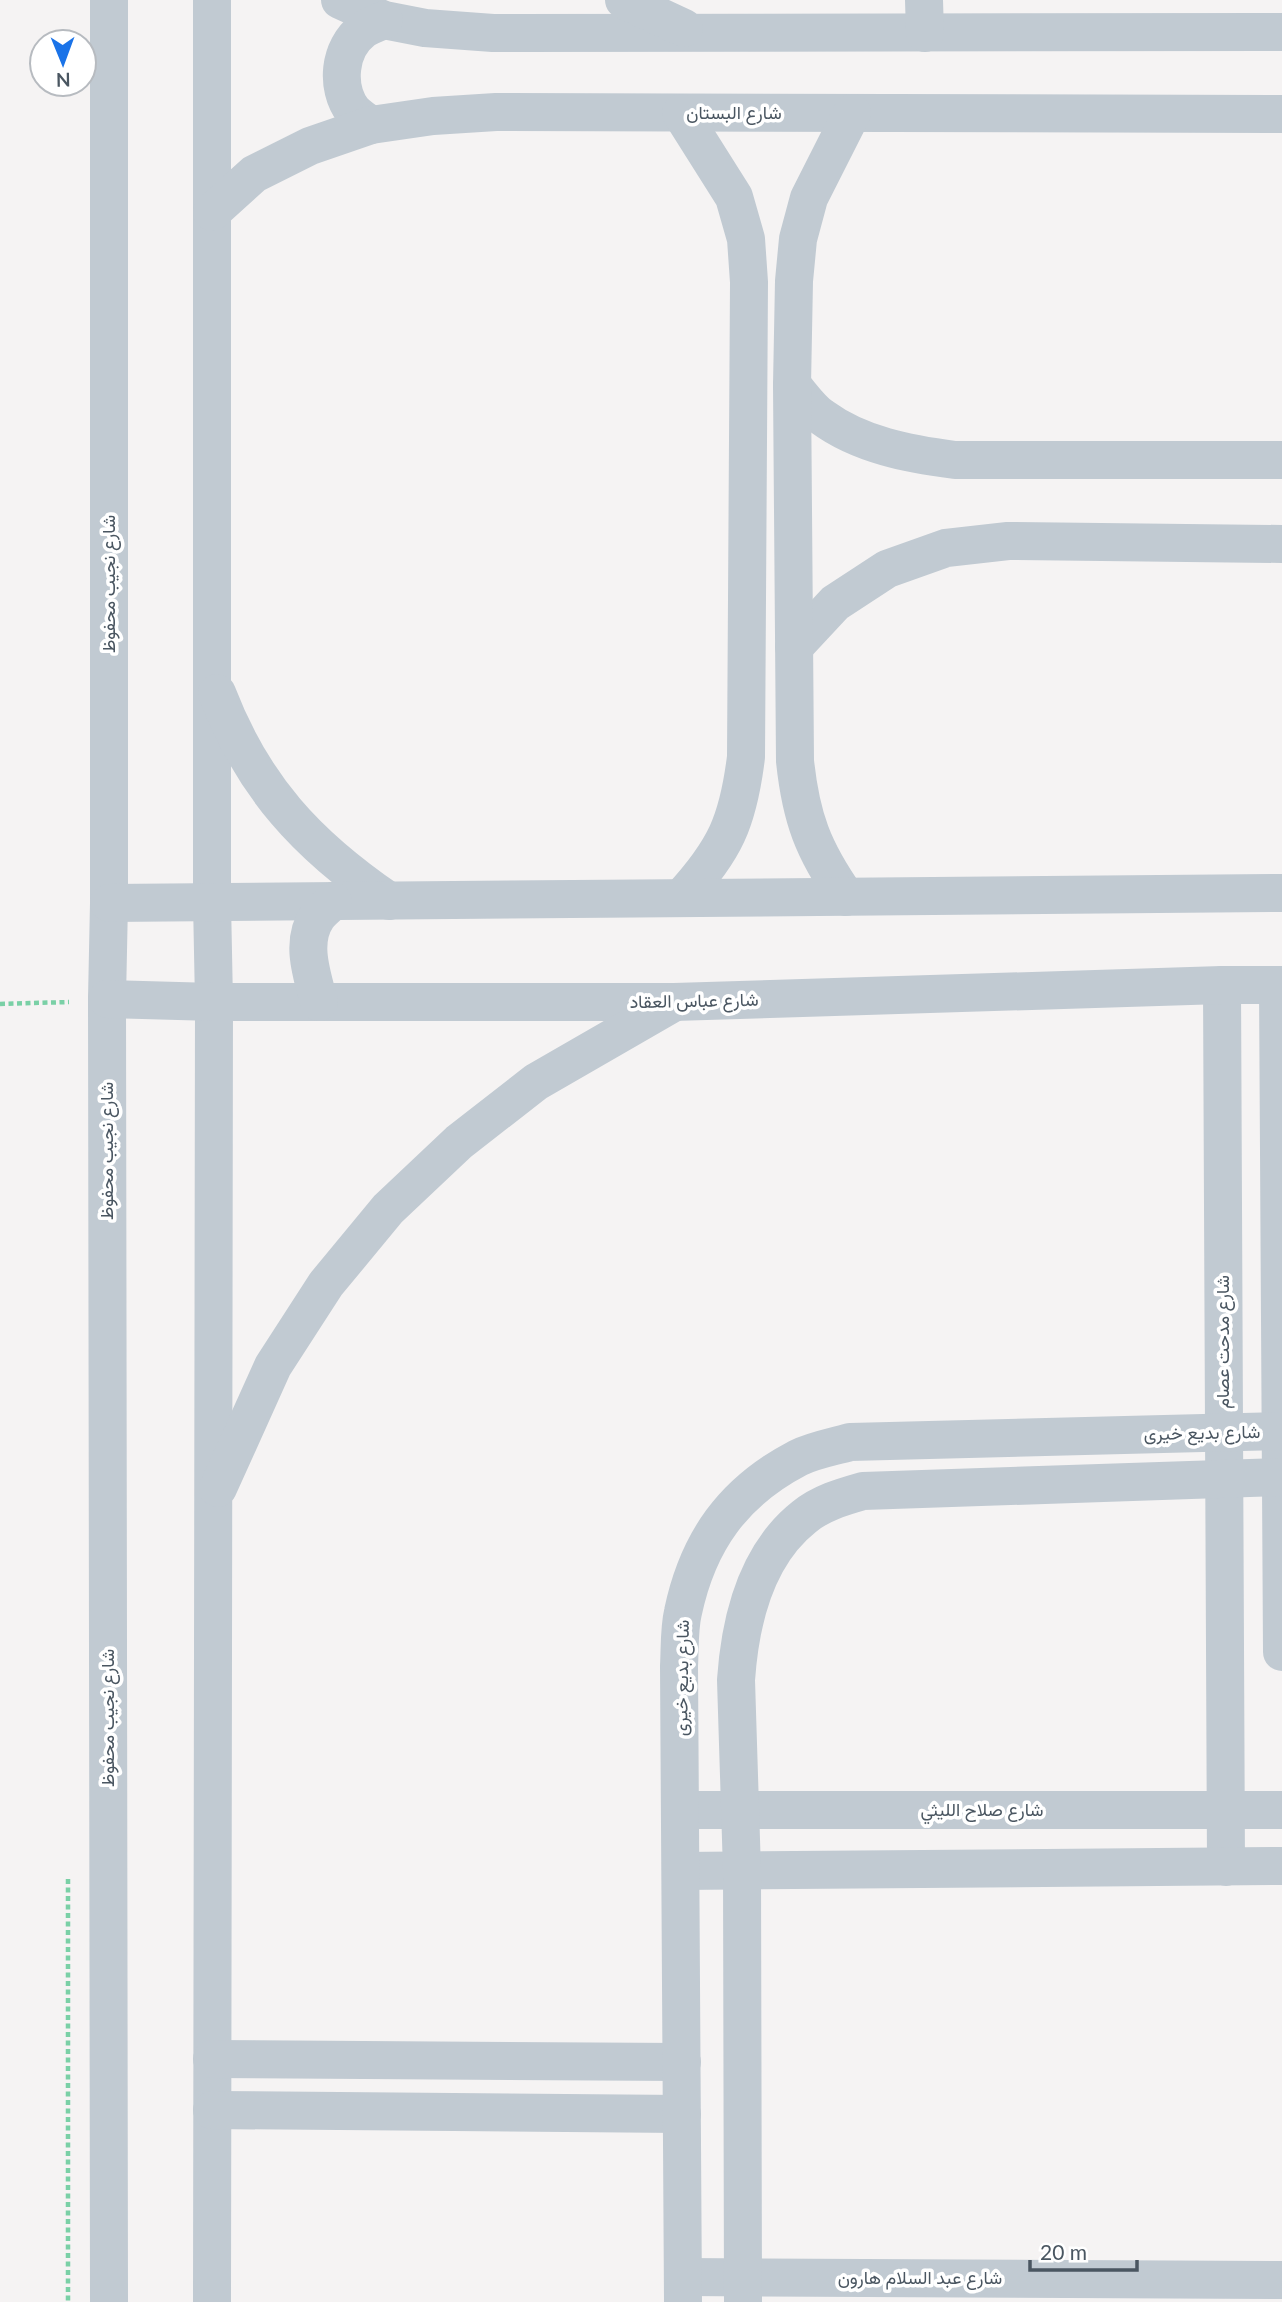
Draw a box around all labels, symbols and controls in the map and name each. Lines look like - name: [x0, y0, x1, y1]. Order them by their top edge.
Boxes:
- north arrow: [28, 28, 98, 98]
- text: N: [56, 69, 71, 92]
- street label: شارع البستان: [686, 101, 782, 125]
- street label: شارع نجيب محفوظ: [97, 515, 121, 653]
- street label: شارع عباس العقاد: [629, 988, 759, 1014]
- street label: شارع نجيب محفوظ: [95, 1082, 119, 1220]
- street label: شارع مدحت عصام: [1211, 1275, 1235, 1409]
- street label: شارع بديع خيرى: [1144, 1420, 1260, 1446]
- street label: شارع بديع خيرى: [669, 1620, 695, 1736]
- street label: شارع نجيب محفوظ: [96, 1649, 120, 1787]
- street label: شارع صلاح الليثي: [920, 1798, 1044, 1825]
- scale bar: [1030, 2228, 1137, 2272]
- text: 20 m: [1040, 2239, 1087, 2264]
- street label: شارع عبد السلام هارون: [838, 2266, 1002, 2290]

